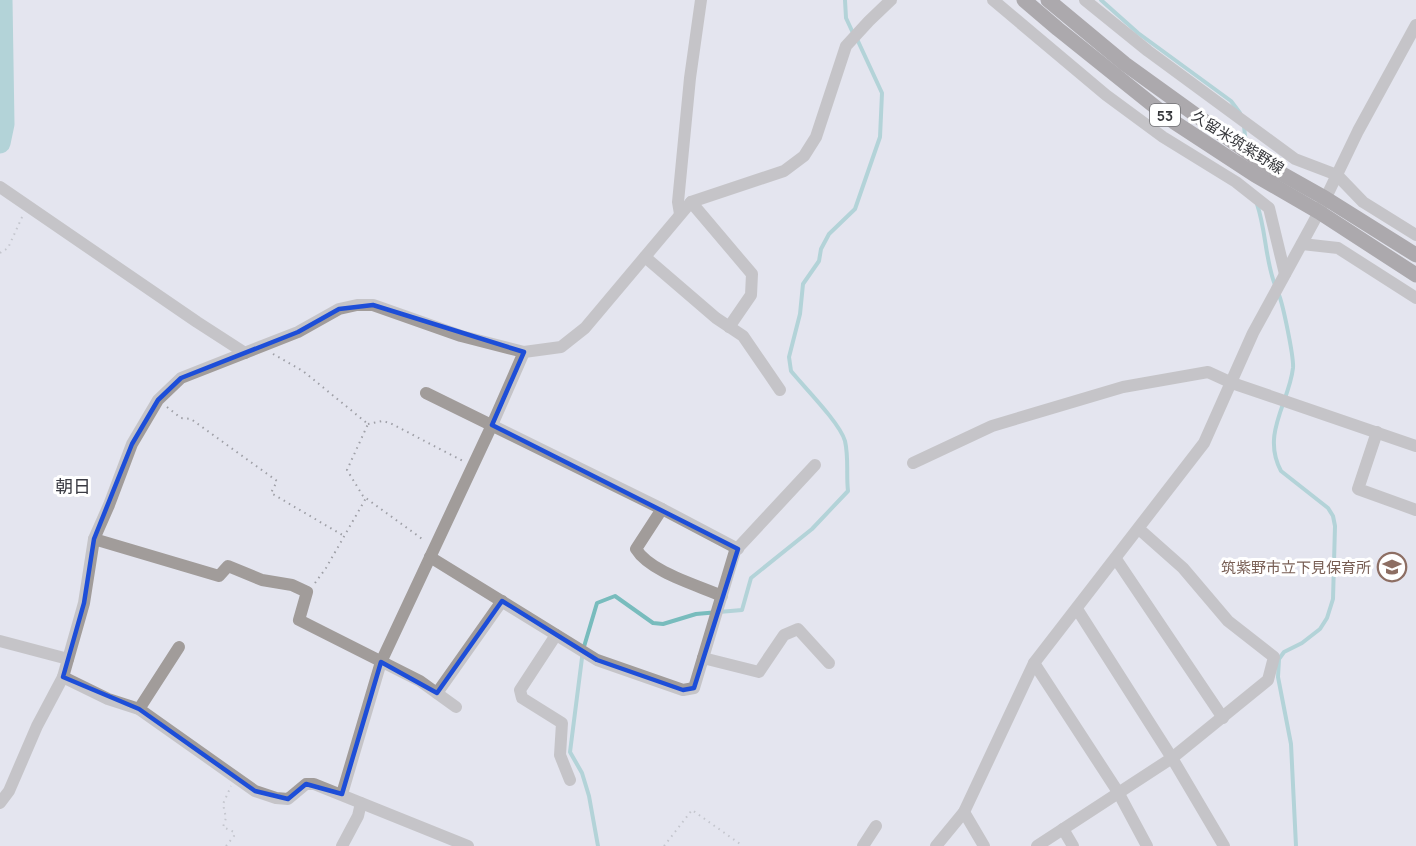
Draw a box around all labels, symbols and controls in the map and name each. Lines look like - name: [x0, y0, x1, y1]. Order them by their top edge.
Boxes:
- road number: 53: [1150, 104, 1180, 126]
- street label: 久留米筑紫野線: [1188, 105, 1288, 179]
- district label: 朝日: [55, 474, 91, 498]
- school or university icon: 筑紫野市立下見保育所: [1376, 551, 1408, 583]
- place label: 筑紫野市立下見保育所: [1221, 557, 1371, 578]

